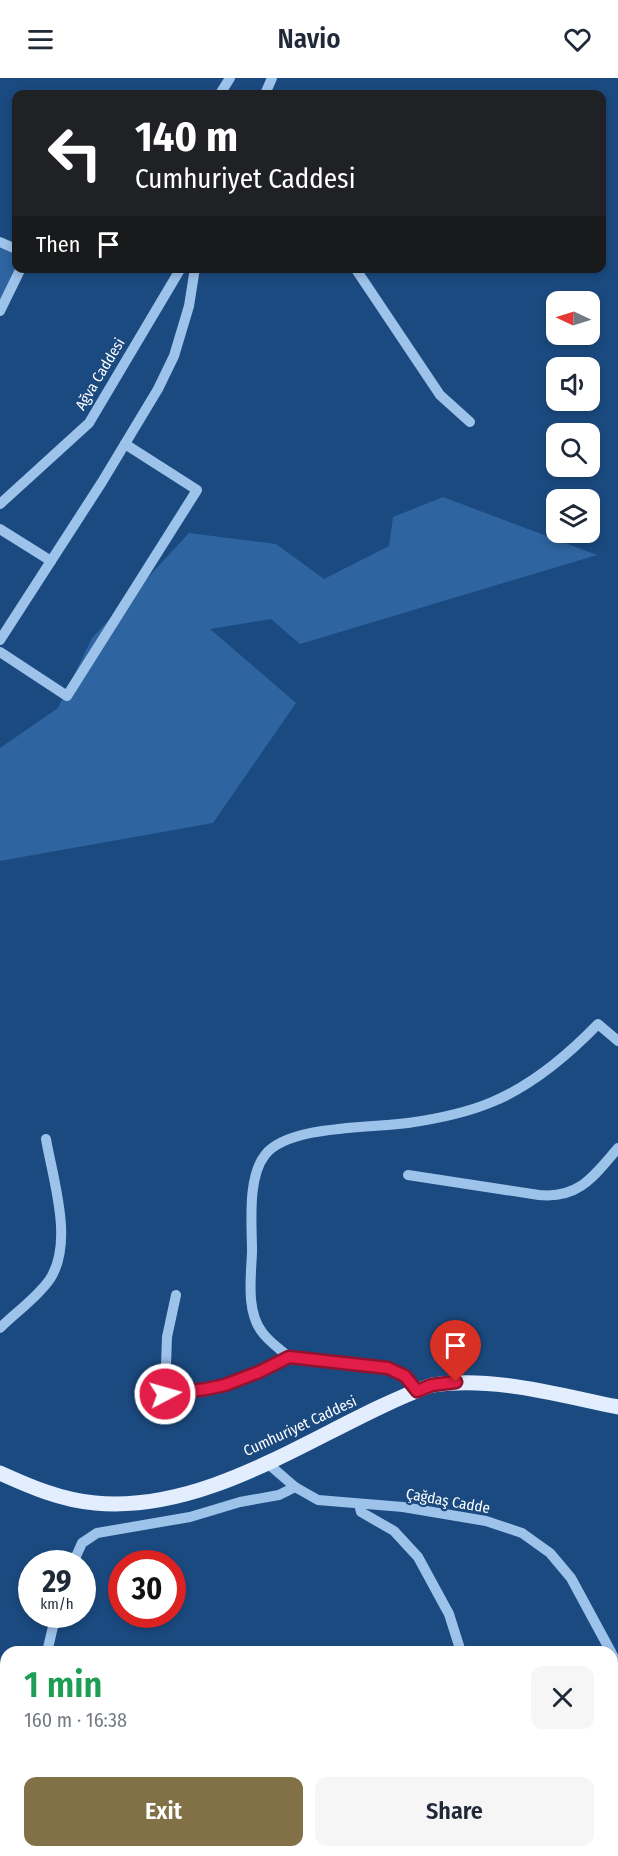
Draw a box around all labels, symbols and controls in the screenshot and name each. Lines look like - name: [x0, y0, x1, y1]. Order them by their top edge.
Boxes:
- icon: menu: [24, 23, 57, 56]
- text: Navio: [277, 23, 341, 55]
- icon: heart: [561, 23, 594, 56]
- text: 140 m: [135, 112, 238, 162]
- icon: left: [36, 114, 114, 192]
- text: Cumhuriyet Caddesi: [135, 163, 355, 195]
- icon: arrive: [92, 228, 125, 261]
- text: Then: [36, 231, 80, 258]
- north arrow: [546, 291, 600, 345]
- map controls: [546, 291, 600, 543]
- street label: Ağva Caddesi: [71, 335, 129, 413]
- button: sound: [546, 357, 600, 411]
- button: search: [546, 423, 600, 477]
- button: layers: [546, 489, 600, 543]
- pin: [430, 1320, 481, 1382]
- icon: arrive: [439, 1329, 472, 1362]
- position arrow: [133, 1362, 197, 1426]
- street label: Cumhuriyet Caddesi: [241, 1392, 359, 1460]
- street label: Çağdaş Cadde: [405, 1485, 491, 1517]
- speed limit sign: 30: [108, 1550, 186, 1628]
- text: 29: [42, 1564, 72, 1600]
- text: km/h: [40, 1595, 74, 1613]
- text: 1 min: [24, 1663, 102, 1707]
- button: close: [531, 1666, 594, 1729]
- text: 160 m · 16:38: [24, 1708, 127, 1732]
- button: Exit: [24, 1777, 303, 1846]
- button: Share: [315, 1777, 594, 1846]

